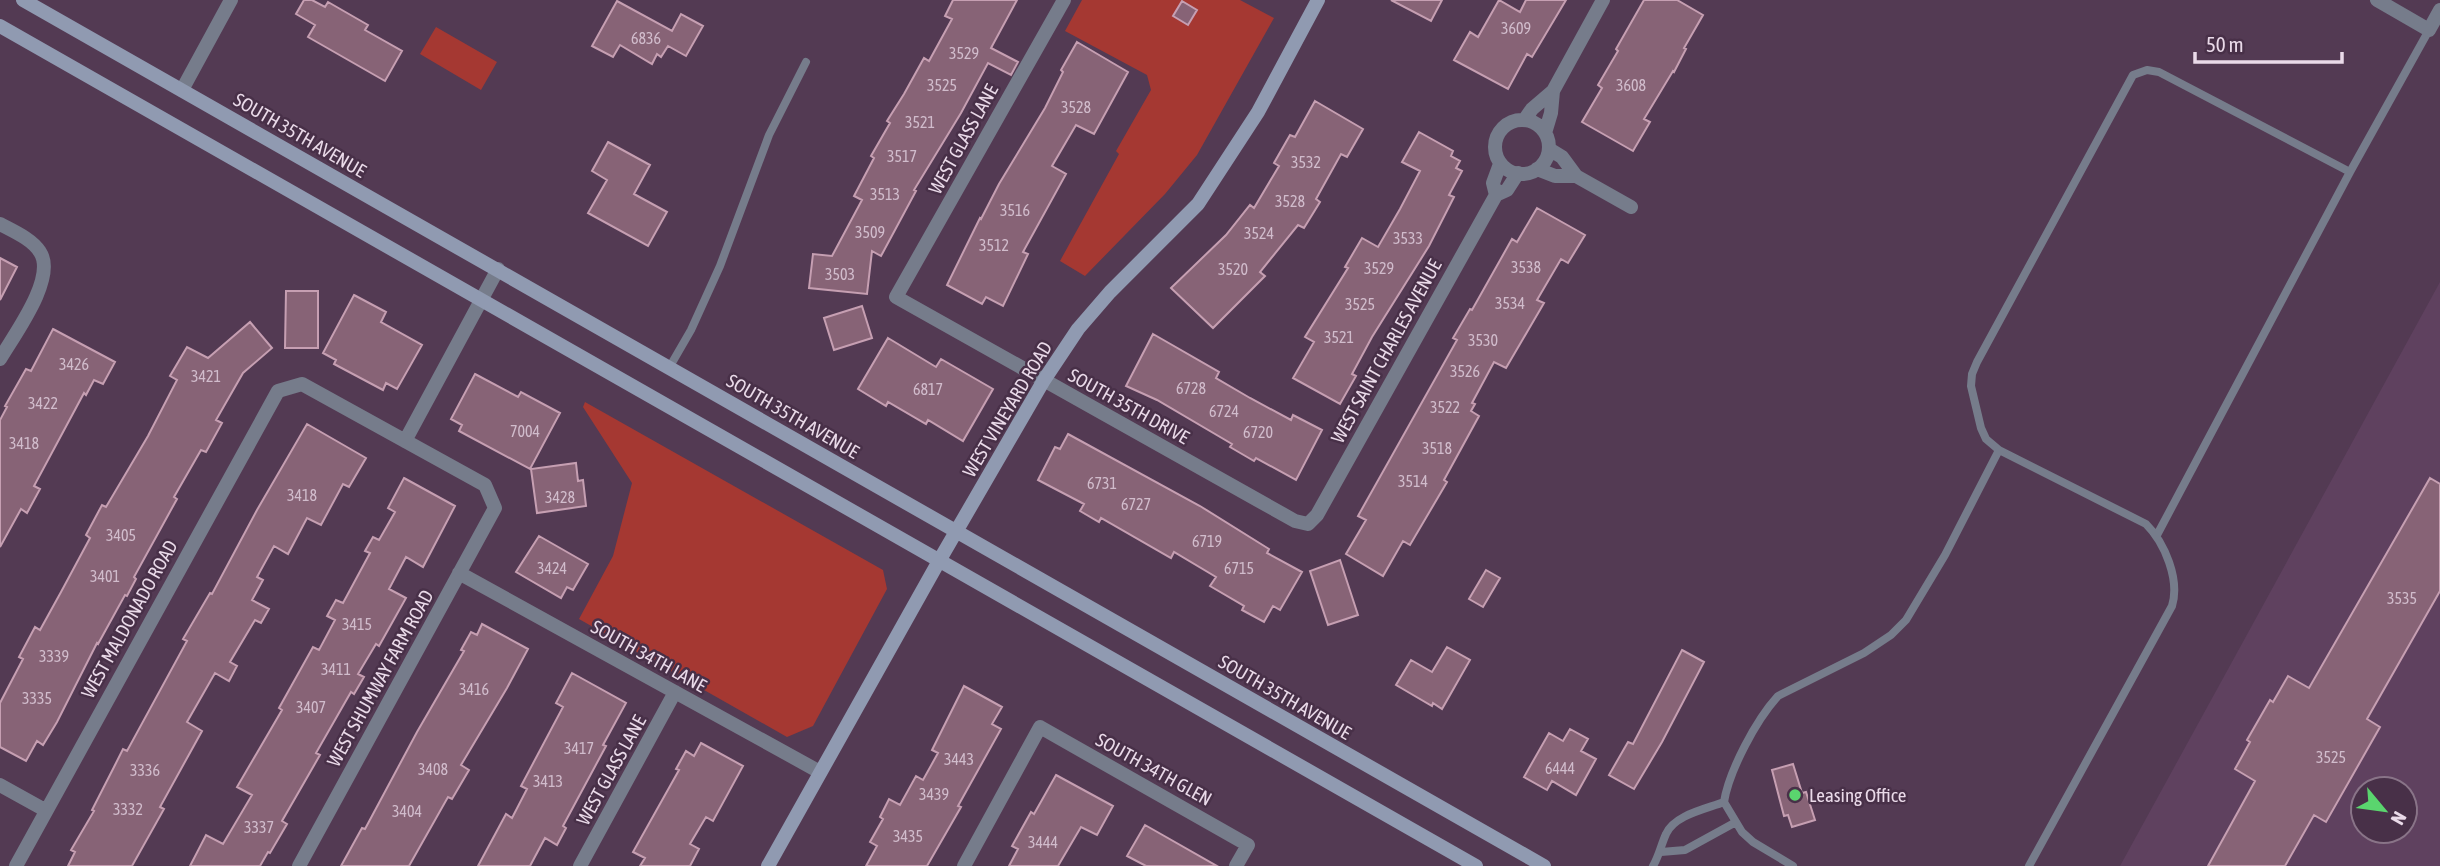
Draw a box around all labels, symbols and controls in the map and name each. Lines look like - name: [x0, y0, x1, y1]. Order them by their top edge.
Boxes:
- house number: 3609: [1501, 19, 1531, 37]
- scale bar: [2195, 21, 2342, 65]
- house number: 6836: [631, 29, 661, 47]
- text: 50 m: [2206, 32, 2244, 56]
- house number: 3529: [949, 44, 979, 62]
- house number: 3525: [927, 76, 957, 94]
- house number: 3608: [1616, 76, 1646, 94]
- street label: WEST GLASS LANE: [924, 80, 1002, 198]
- street label: SOUTH 35TH AVENUE: [230, 88, 370, 182]
- house number: 3528: [1061, 98, 1091, 116]
- house number: 3521: [905, 113, 935, 131]
- house number: 3517: [887, 147, 917, 165]
- house number: 3532: [1291, 153, 1321, 171]
- house number: 3513: [870, 185, 900, 203]
- house number: 3528: [1275, 192, 1305, 210]
- house number: 3516: [1000, 201, 1030, 219]
- house number: 3509: [855, 223, 885, 241]
- house number: 3524: [1244, 224, 1274, 242]
- house number: 3533: [1393, 229, 1423, 247]
- house number: 3512: [979, 236, 1009, 254]
- street label: WEST SAINT CHARLES AVENUE: [1326, 255, 1446, 447]
- house number: 3538: [1511, 258, 1541, 276]
- house number: 3529: [1364, 259, 1394, 277]
- house number: 3520: [1218, 260, 1248, 278]
- house number: 3503: [825, 265, 855, 283]
- house number: 3534: [1495, 294, 1525, 312]
- house number: 3525: [1345, 295, 1375, 313]
- house number: 3521: [1324, 328, 1354, 346]
- house number: 3530: [1468, 331, 1498, 349]
- street label: WEST VINEYARD ROAD: [958, 337, 1056, 481]
- house number: 3426: [59, 355, 89, 373]
- house number: 3526: [1450, 362, 1480, 380]
- street label: SOUTH 35TH DRIVE: [1065, 364, 1193, 448]
- house number: 3421: [191, 367, 221, 385]
- street label: SOUTH 35TH AVENUE: [723, 369, 863, 463]
- house number: 6728: [1176, 379, 1206, 397]
- house number: 6817: [913, 380, 943, 398]
- house number: 3422: [28, 394, 58, 412]
- house number: 3522: [1430, 398, 1460, 416]
- house number: 6724: [1209, 402, 1239, 420]
- house number: 7004: [510, 422, 540, 440]
- house number: 6720: [1243, 423, 1273, 441]
- house number: 3418: [9, 434, 39, 452]
- house number: 3518: [1422, 439, 1452, 457]
- house number: 3514: [1398, 472, 1428, 490]
- house number: 6731: [1087, 474, 1117, 492]
- house number: 3418: [287, 486, 317, 504]
- house number: 3428: [545, 488, 575, 506]
- house number: 6727: [1121, 495, 1151, 513]
- house number: 3405: [106, 526, 136, 544]
- house number: 6719: [1192, 532, 1222, 550]
- street label: WEST MALDONADO ROAD: [76, 536, 182, 702]
- house number: 3424: [537, 559, 567, 577]
- house number: 6715: [1224, 559, 1254, 577]
- house number: 3401: [90, 567, 120, 585]
- street label: WEST SHUMWAY FARM ROAD: [322, 586, 438, 770]
- house number: 3535: [2387, 589, 2417, 607]
- house number: 3415: [342, 615, 372, 633]
- street label: SOUTH 34TH LANE: [588, 615, 710, 697]
- house number: 3339: [39, 647, 69, 665]
- street label: SOUTH 35TH AVENUE: [1215, 650, 1355, 744]
- house number: 3411: [321, 660, 351, 678]
- house number: 3416: [459, 680, 489, 698]
- house number: 3335: [22, 689, 52, 707]
- house number: 3407: [296, 698, 326, 716]
- street label: WEST GLASS LANE: [572, 711, 650, 829]
- street label: SOUTH 34TH GLEN: [1092, 728, 1216, 810]
- house number: 3417: [564, 739, 594, 757]
- house number: 3525: [2316, 748, 2346, 766]
- house number: 3443: [944, 750, 974, 768]
- house number: 6444: [1545, 759, 1575, 777]
- house number: 3408: [418, 760, 448, 778]
- house number: 3336: [130, 761, 160, 779]
- house number: 3413: [533, 772, 563, 790]
- north arrow: [2349, 775, 2419, 845]
- place label: Leasing Office: [1809, 784, 1906, 806]
- house number: 3439: [919, 785, 949, 803]
- marker: Leasing Office: [1787, 787, 1803, 803]
- house number: 3332: [113, 800, 143, 818]
- house number: 3404: [392, 802, 422, 820]
- text: N: [2387, 808, 2411, 828]
- house number: 3337: [244, 818, 274, 836]
- house number: 3435: [893, 827, 923, 845]
- house number: 3444: [1028, 833, 1058, 851]

